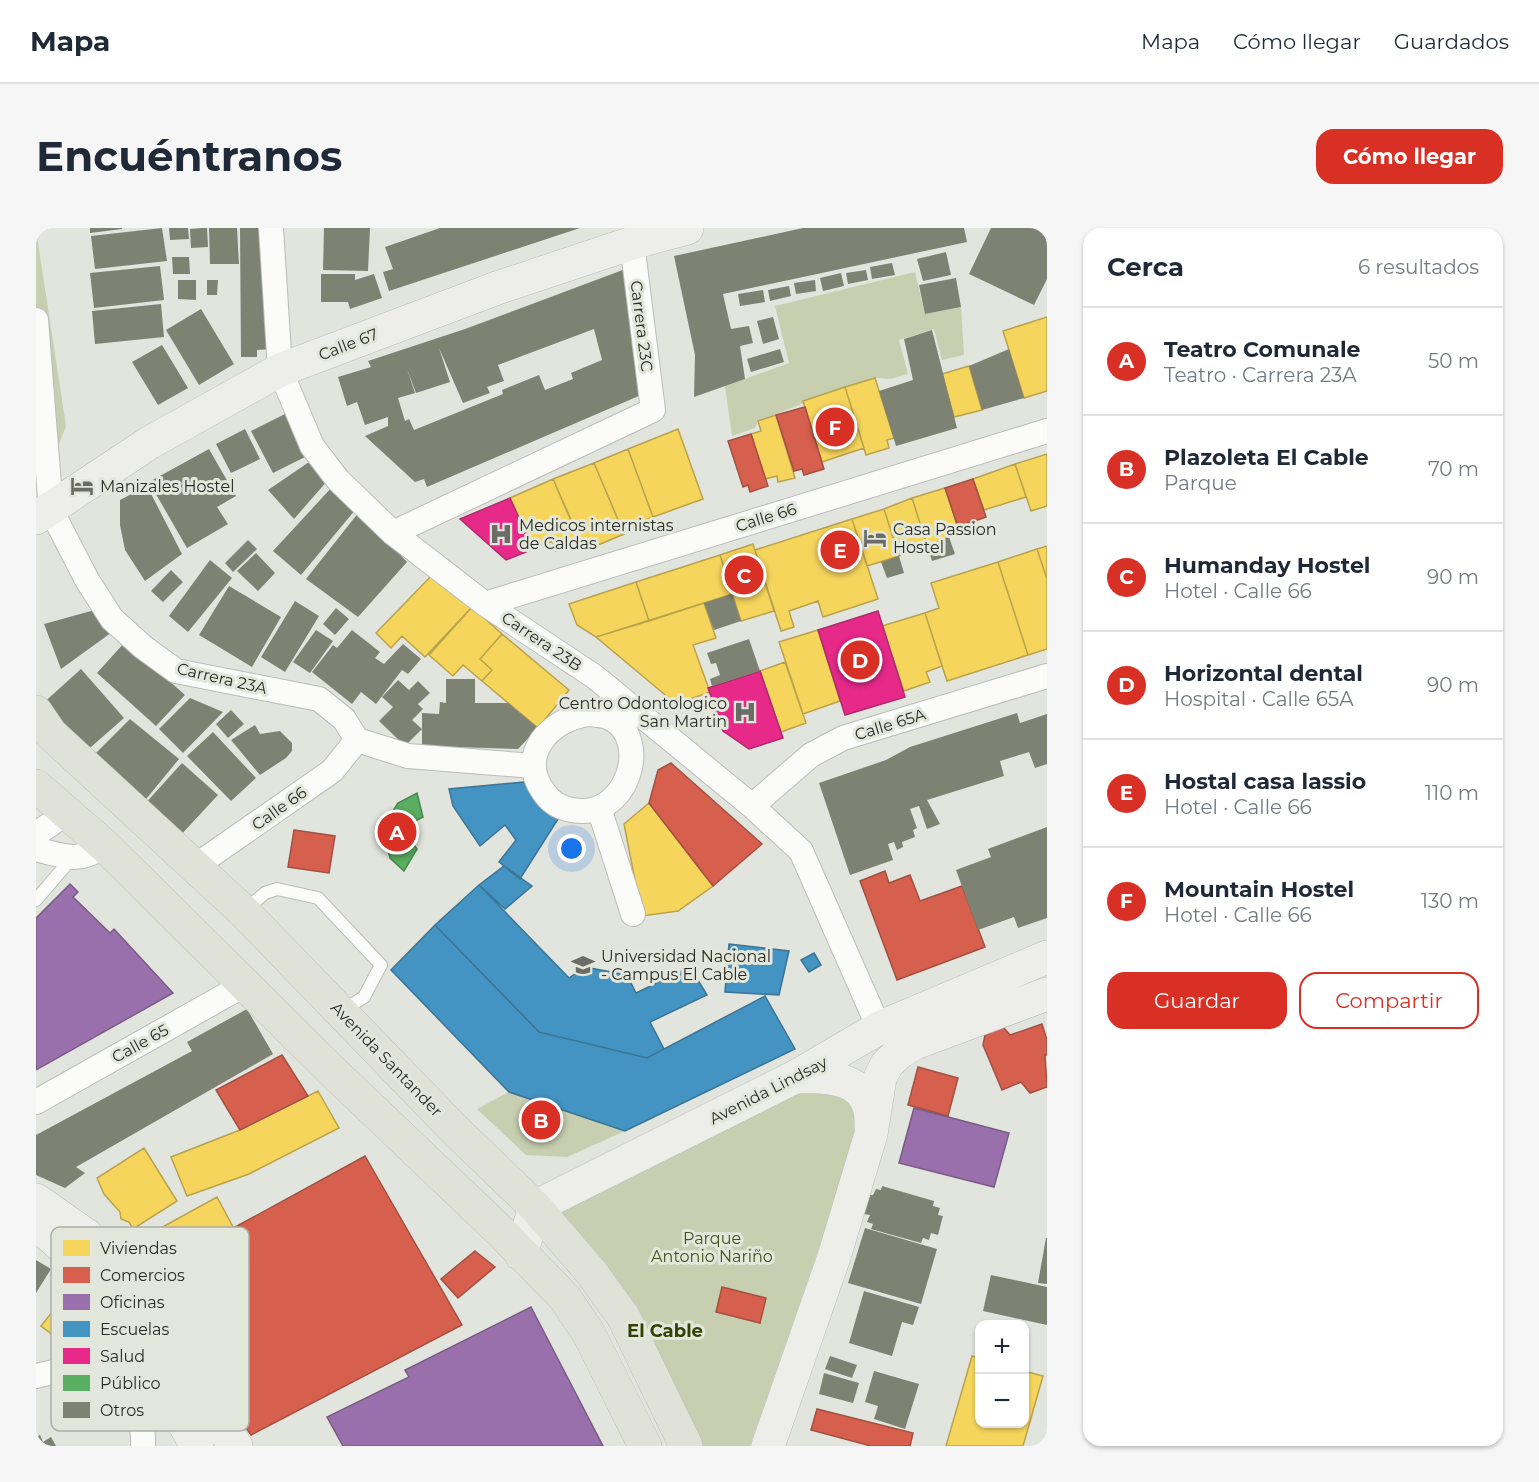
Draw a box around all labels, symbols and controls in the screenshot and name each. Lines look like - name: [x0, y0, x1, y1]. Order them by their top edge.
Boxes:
- text: Mapa: [30, 24, 110, 58]
- text: Mapa: [1141, 29, 1200, 54]
- text: Cómo llegar: [1233, 29, 1361, 54]
- text: Guardados: [1394, 29, 1509, 54]
- button: Cómo llegar: [1316, 129, 1503, 184]
- text: Encuéntranos: [36, 130, 342, 182]
- text: Cerca: [1107, 251, 1184, 283]
- text: 6 resultados: [1358, 255, 1479, 279]
- street label: Carrera 23C: [626, 279, 657, 373]
- street label: Calle 67: [316, 324, 381, 364]
- text: Teatro Comunale: [1164, 336, 1360, 363]
- text: A: [1119, 349, 1134, 373]
- text: 50 m: [1428, 349, 1479, 373]
- text: Teatro · Carrera 23A: [1164, 363, 1357, 387]
- pin: F: [816, 404, 854, 450]
- text: Plazoleta El Cable: [1164, 444, 1369, 471]
- text: B: [1119, 457, 1134, 481]
- text: 70 m: [1428, 457, 1479, 481]
- text: Parque: [1164, 471, 1237, 495]
- hotel icon: Manizales Hostel: [69, 473, 95, 499]
- place label: Manizales Hostel: [100, 477, 234, 496]
- street label: Calle 66: [733, 499, 799, 536]
- place label: Medicos internistas de Caldas: [519, 516, 674, 553]
- place label: Casa Passion Hostel: [893, 520, 997, 557]
- hospital icon: Medicos internistas de Caldas: [488, 521, 514, 547]
- hotel icon: Casa Passion Hostel: [862, 525, 888, 551]
- pin: E: [820, 528, 860, 572]
- pin: C: [724, 552, 764, 598]
- text: Humanday Hostel: [1164, 552, 1370, 579]
- text: C: [1119, 565, 1134, 589]
- text: 90 m: [1427, 565, 1479, 589]
- text: Hotel · Calle 66: [1164, 579, 1312, 603]
- street label: Carrera 23B: [498, 608, 585, 675]
- pin: D: [840, 638, 880, 682]
- street label: Carrera 23A: [175, 659, 269, 698]
- text: Horizontal dental: [1164, 660, 1363, 687]
- text: D: [1118, 673, 1135, 697]
- text: 90 m: [1427, 673, 1479, 697]
- text: Hospital · Calle 65A: [1164, 687, 1354, 711]
- place label: Centro Odontologico San Martin: [559, 694, 727, 731]
- hospital icon: Centro Odontologico San Martin: [732, 699, 758, 725]
- street label: Calle 65A: [852, 705, 929, 744]
- text: Hostal casa lassio: [1164, 768, 1366, 795]
- text: E: [1120, 781, 1133, 805]
- text: 110 m: [1425, 781, 1479, 805]
- street label: Calle 66: [248, 783, 311, 834]
- text: Hotel · Calle 66: [1164, 795, 1312, 819]
- pin: A: [378, 810, 416, 854]
- your location: [557, 834, 586, 863]
- text: Mountain Hostel: [1164, 876, 1354, 903]
- text: F: [1120, 889, 1133, 913]
- text: 130 m: [1421, 889, 1479, 913]
- text: Hotel · Calle 66: [1164, 903, 1312, 927]
- place label: Universidad Nacional - Campus El Cable: [601, 947, 771, 984]
- school or university icon: Universidad Nacional - Campus El Cable: [570, 952, 596, 978]
- button: Guardar: [1107, 972, 1287, 1029]
- button: Compartir: [1299, 972, 1479, 1029]
- street label: Avenida Santander: [327, 998, 446, 1121]
- street label: Calle 65: [109, 1020, 172, 1067]
- street label: Avenida Lindsay: [706, 1052, 831, 1128]
- pin: B: [522, 1098, 560, 1142]
- legend: [51, 1227, 249, 1431]
- park label: Parque Antonio Nariño: [651, 1229, 773, 1266]
- text: Viviendas: [100, 1239, 177, 1258]
- text: Comercios: [100, 1266, 185, 1285]
- text: Oficinas: [100, 1293, 165, 1312]
- text: Escuelas: [100, 1320, 170, 1339]
- district label: El Cable: [627, 1320, 703, 1342]
- map controls: [975, 1320, 1029, 1428]
- button: +: [975, 1320, 1029, 1374]
- text: Salud: [100, 1347, 145, 1366]
- text: Público: [100, 1374, 161, 1393]
- button: −: [975, 1374, 1029, 1428]
- text: Otros: [100, 1401, 144, 1420]

